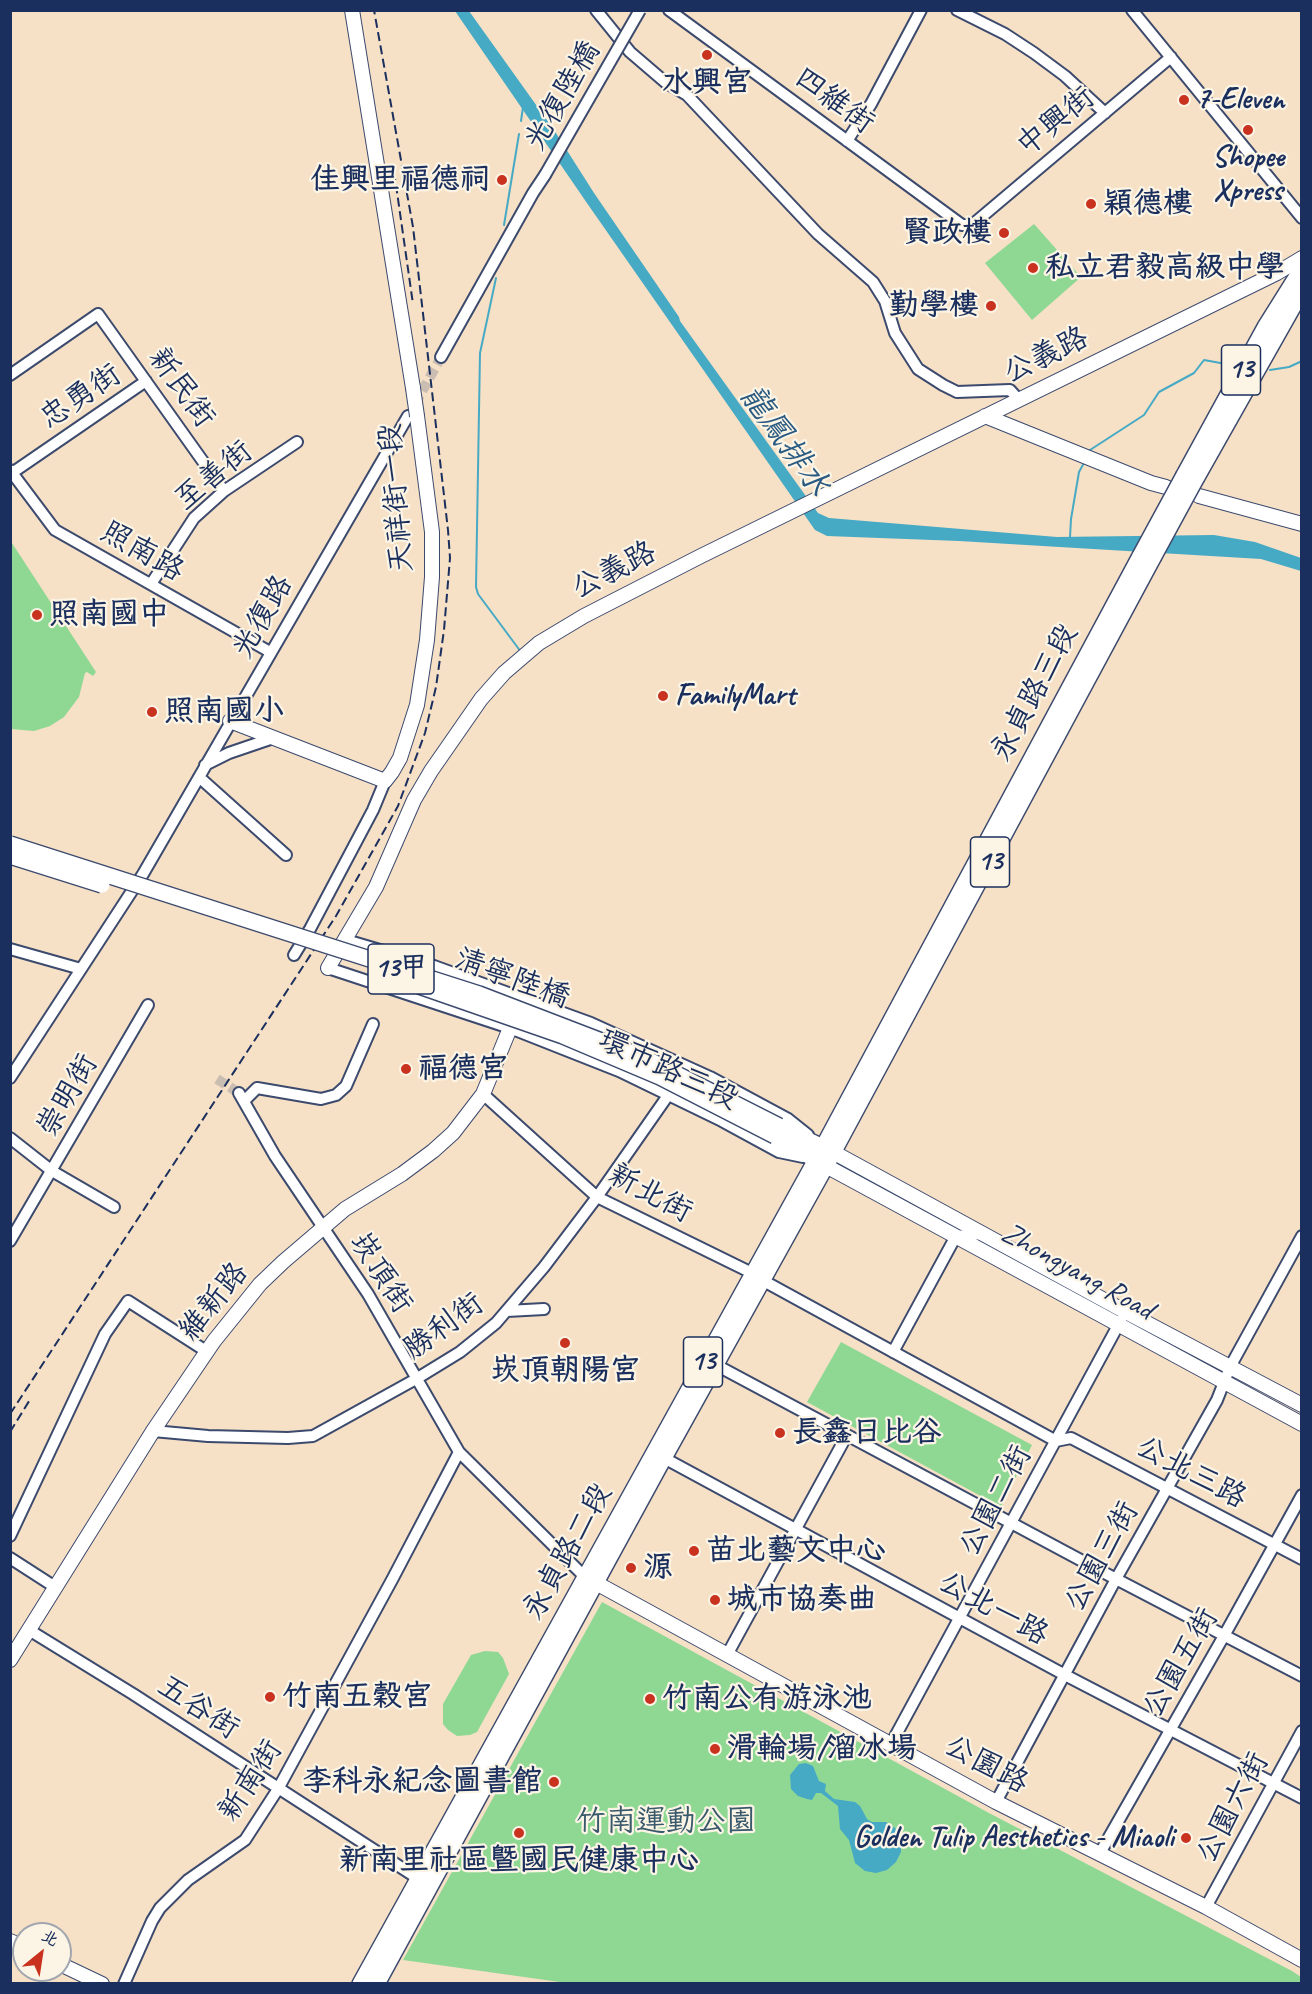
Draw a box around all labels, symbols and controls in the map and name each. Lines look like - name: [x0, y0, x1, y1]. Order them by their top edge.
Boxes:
- street label: 光復陸橋: [517, 35, 609, 157]
- marker: 水興宮: [700, 48, 714, 62]
- street label: 四維街: [787, 60, 881, 142]
- place label: 水興宮: [662, 65, 752, 101]
- street label: 中興街: [1010, 80, 1102, 164]
- place label: 7-Eleven: [1196, 82, 1284, 118]
- marker: 7-Eleven: [1177, 93, 1191, 107]
- marker: Shopee Xpress: [1241, 123, 1255, 137]
- place label: Shopee Xpress: [1212, 140, 1284, 210]
- place label: 佳興里福德祠: [310, 162, 490, 198]
- marker: 佳興里福德祠: [495, 173, 509, 187]
- place label: 穎德樓: [1103, 186, 1193, 222]
- marker: 穎德樓: [1084, 197, 1098, 211]
- place label: 賢政樓: [902, 215, 992, 251]
- marker: 賢政樓: [997, 226, 1011, 240]
- place label: 私立君毅高級中學: [1045, 250, 1285, 286]
- marker: 私立君毅高級中學: [1026, 261, 1040, 275]
- place label: 勤學樓: [889, 288, 979, 324]
- marker: 勤學樓: [984, 299, 998, 313]
- street label: 公義路: [998, 320, 1094, 392]
- street label: 新民街: [140, 341, 222, 435]
- road number: 13: [1222, 345, 1260, 395]
- street label: 忠勇街: [34, 357, 128, 437]
- water label: 龍鳳排水: [731, 378, 837, 504]
- street label: 天祥街一段: [373, 422, 421, 574]
- street label: 至善街: [168, 434, 260, 518]
- street label: 照南路: [94, 514, 190, 590]
- street label: 公義路: [566, 535, 662, 607]
- street label: 光復路: [225, 569, 301, 665]
- place label: 照南國中: [49, 597, 169, 633]
- marker: 照南國中: [30, 608, 44, 622]
- street label: 永貞路三段: [984, 618, 1086, 768]
- place label: FamilyMart: [675, 678, 795, 714]
- marker: FamilyMart: [656, 689, 670, 703]
- place label: 照南國小: [164, 694, 284, 730]
- marker: 照南國小: [145, 705, 159, 719]
- road number: 13: [970, 837, 1010, 887]
- street label: 清寧陸橋: [449, 942, 575, 1016]
- road number: 13甲: [368, 944, 434, 994]
- street label: 環市路三段: [592, 1022, 744, 1118]
- street label: 崇明街: [30, 1048, 106, 1144]
- place label: 福德宮: [418, 1051, 508, 1087]
- marker: 福德宮: [399, 1062, 413, 1076]
- street label: 新北街: [602, 1157, 698, 1231]
- street label: Zhongyang Road: [995, 1215, 1159, 1329]
- street label: 崁頂街: [340, 1225, 420, 1321]
- street label: 維新路: [172, 1256, 256, 1348]
- street label: 勝利街: [397, 1286, 491, 1368]
- marker: 崁頂朝陽宮: [558, 1336, 572, 1350]
- road number: 13: [684, 1337, 722, 1387]
- place label: 崁頂朝陽宮: [490, 1353, 640, 1389]
- place label: 長鑫日比谷: [792, 1415, 942, 1451]
- marker: 長鑫日比谷: [773, 1426, 787, 1440]
- street label: 公北三路: [1130, 1429, 1252, 1517]
- street label: 公園二街: [952, 1440, 1040, 1562]
- street label: 永貞路二段: [516, 1478, 620, 1626]
- street label: 公園三街: [1057, 1496, 1147, 1618]
- place label: 苗北藝文中心: [706, 1533, 886, 1569]
- marker: 苗北藝文中心: [687, 1544, 701, 1558]
- place label: 源: [643, 1550, 673, 1586]
- marker: 源: [624, 1561, 638, 1575]
- street label: 公北一路: [932, 1564, 1054, 1654]
- place label: 城市協奏曲: [727, 1582, 877, 1618]
- marker: 城市協奏曲: [708, 1593, 722, 1607]
- street label: 公園五街: [1135, 1602, 1227, 1724]
- street label: 五谷街: [150, 1668, 246, 1748]
- place label: 竹南五穀宮: [282, 1679, 432, 1715]
- place label: 竹南公有游泳池: [662, 1681, 872, 1717]
- marker: 竹南五穀宮: [263, 1690, 277, 1704]
- marker: 竹南公有游泳池: [643, 1692, 657, 1706]
- street label: 公園路: [938, 1728, 1034, 1802]
- place label: 滑輪場/溜冰場: [727, 1731, 917, 1767]
- street label: 新南街: [211, 1733, 291, 1829]
- marker: 滑輪場/溜冰場: [708, 1742, 722, 1756]
- street label: 公園六街: [1189, 1747, 1277, 1869]
- place label: 李科永紀念圖書館: [302, 1764, 542, 1800]
- marker: 李科永紀念圖書館: [547, 1775, 561, 1789]
- park label: 竹南運動公園: [576, 1804, 756, 1840]
- place label: Golden Tulip Aesthetics - Miaoli: [854, 1820, 1174, 1856]
- marker: 新南里社區暨國民健康中心: [512, 1826, 526, 1840]
- marker: Golden Tulip Aesthetics - Miaoli: [1179, 1831, 1193, 1845]
- place label: 新南里社區暨國民健康中心: [339, 1843, 699, 1879]
- north arrow: [12, 1922, 72, 1982]
- text: 北: [38, 1925, 62, 1951]

